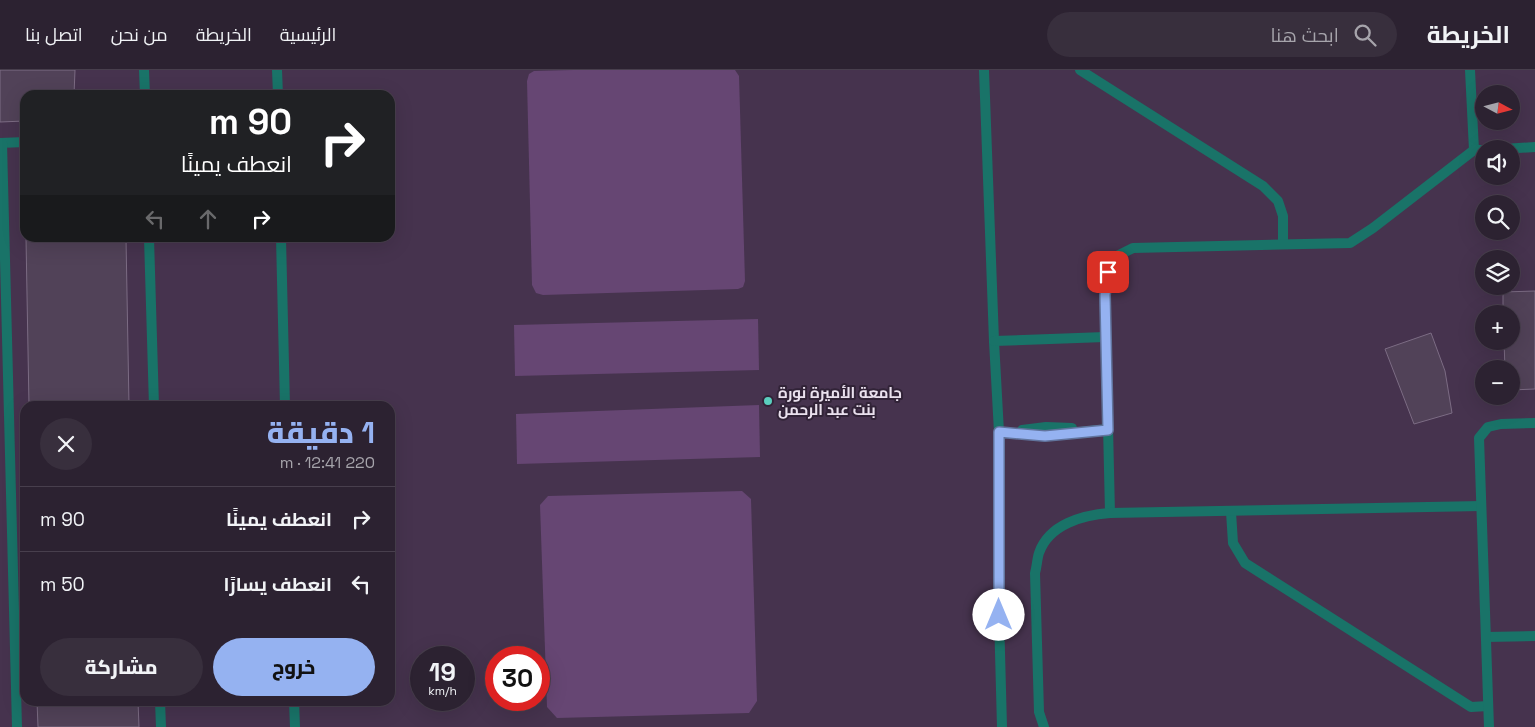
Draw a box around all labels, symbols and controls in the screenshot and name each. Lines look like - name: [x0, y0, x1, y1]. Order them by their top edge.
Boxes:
- search box: [1047, 12, 1397, 57]
- text: الخريطة: [1427, 19, 1510, 50]
- icon: search: [1351, 21, 1379, 49]
- text: اتصل بنا: [25, 23, 83, 46]
- text: من نحن: [111, 23, 168, 46]
- text: الخريطة: [196, 23, 252, 46]
- text: الرئيسية: [280, 23, 336, 46]
- text: ابحث هنا: [1270, 23, 1339, 48]
- north arrow: [1475, 85, 1520, 130]
- map controls: [1475, 85, 1520, 405]
- text: 90 m: [209, 100, 292, 144]
- icon: right: [310, 110, 375, 175]
- button: sound: [1475, 140, 1520, 185]
- text: انعطف يمينًا: [181, 150, 292, 178]
- button: search: [1475, 195, 1520, 240]
- icon: left: [141, 205, 169, 233]
- icon: ahead: [194, 205, 222, 233]
- icon: right: [247, 205, 275, 233]
- button: layers: [1475, 250, 1520, 295]
- pin: [1087, 251, 1129, 293]
- icon: arrive: [1094, 258, 1122, 286]
- button: +: [1475, 305, 1520, 350]
- button: −: [1475, 360, 1520, 405]
- place label: جامعة الأميرة نورة بنت عبد الرحمن: [778, 383, 902, 419]
- marker: جامعة الأميرة نورة بنت عبد الرحمن: [762, 395, 774, 407]
- text: 1 دقيقة: [267, 413, 375, 452]
- button: close: [40, 418, 92, 470]
- text: 220 m · 12:41: [280, 452, 375, 473]
- icon: right: [347, 505, 375, 533]
- text: 90 m: [40, 507, 85, 532]
- text: انعطف يمينًا: [226, 507, 332, 532]
- icon: left: [347, 570, 375, 598]
- text: 50 m: [40, 572, 85, 597]
- text: انعطف يسارًا: [224, 572, 332, 597]
- position arrow: [972, 588, 1024, 640]
- button: مشاركة: [40, 638, 203, 696]
- button: خروج: [213, 638, 375, 696]
- speed limit sign: 30: [485, 646, 550, 711]
- text: 19: [429, 656, 456, 688]
- text: km/h: [428, 683, 457, 699]

